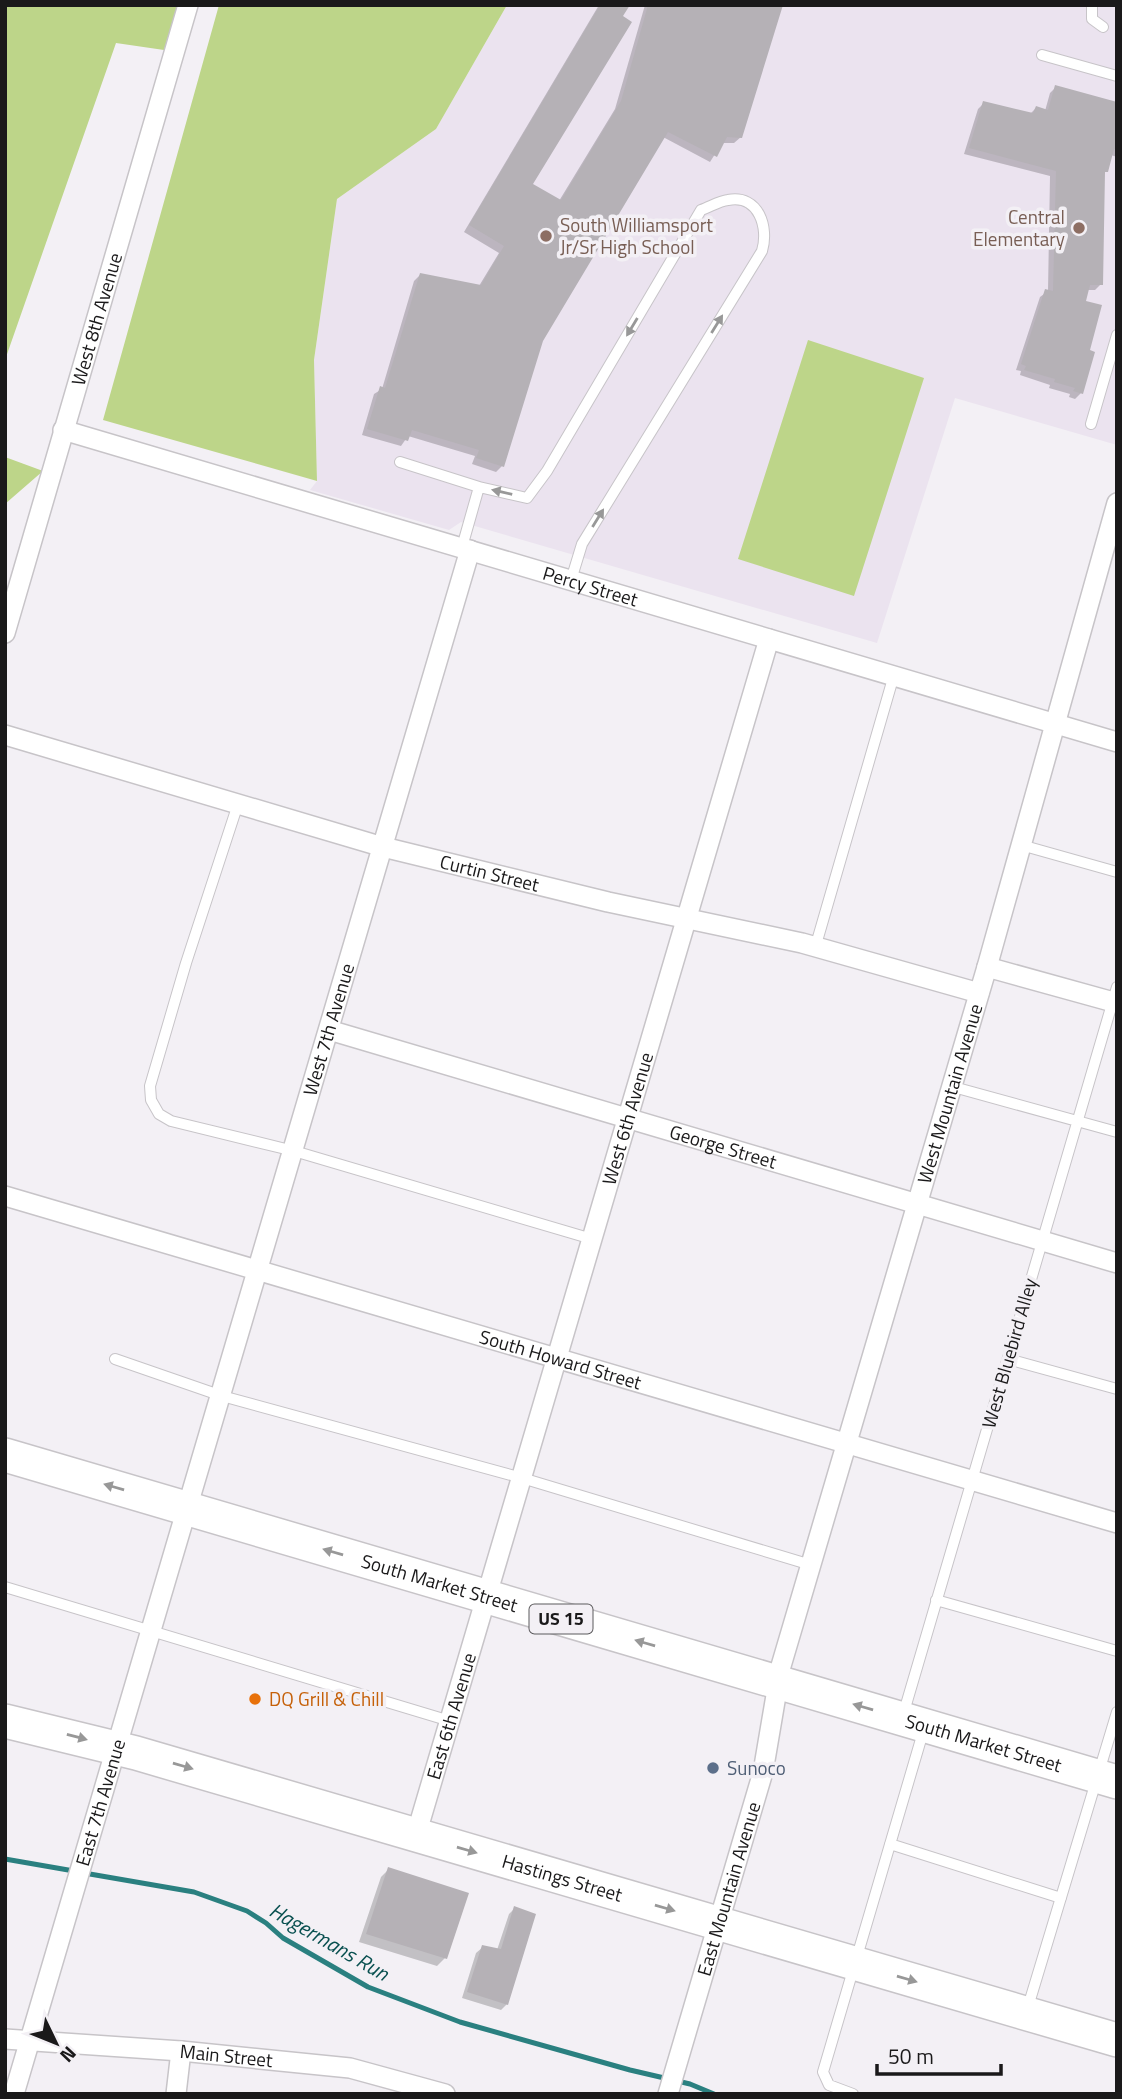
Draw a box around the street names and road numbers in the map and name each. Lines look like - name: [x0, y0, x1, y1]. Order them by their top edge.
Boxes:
- street label: West 8th Avenue: [63, 249, 129, 389]
- street label: Percy Street: [539, 558, 642, 614]
- street label: Curtin Street: [437, 846, 543, 899]
- street label: West 7th Avenue: [295, 960, 361, 1099]
- street label: West Mountain Avenue: [909, 1000, 989, 1187]
- street label: West 6th Avenue: [594, 1049, 660, 1188]
- street label: George Street: [666, 1116, 781, 1176]
- street label: West Bluebird Alley: [973, 1274, 1044, 1431]
- street label: South Howard Street: [476, 1321, 645, 1397]
- street label: South Market Street: [358, 1546, 522, 1619]
- road number: US 15: [530, 1604, 592, 1634]
- street label: East 6th Avenue: [418, 1649, 483, 1783]
- street label: South Market Street: [902, 1706, 1066, 1779]
- street label: East 7th Avenue: [67, 1735, 132, 1869]
- street label: East Mountain Avenue: [689, 1798, 767, 1979]
- street label: Hastings Street: [499, 1846, 626, 1909]
- street label: Main Street: [179, 2036, 275, 2074]

